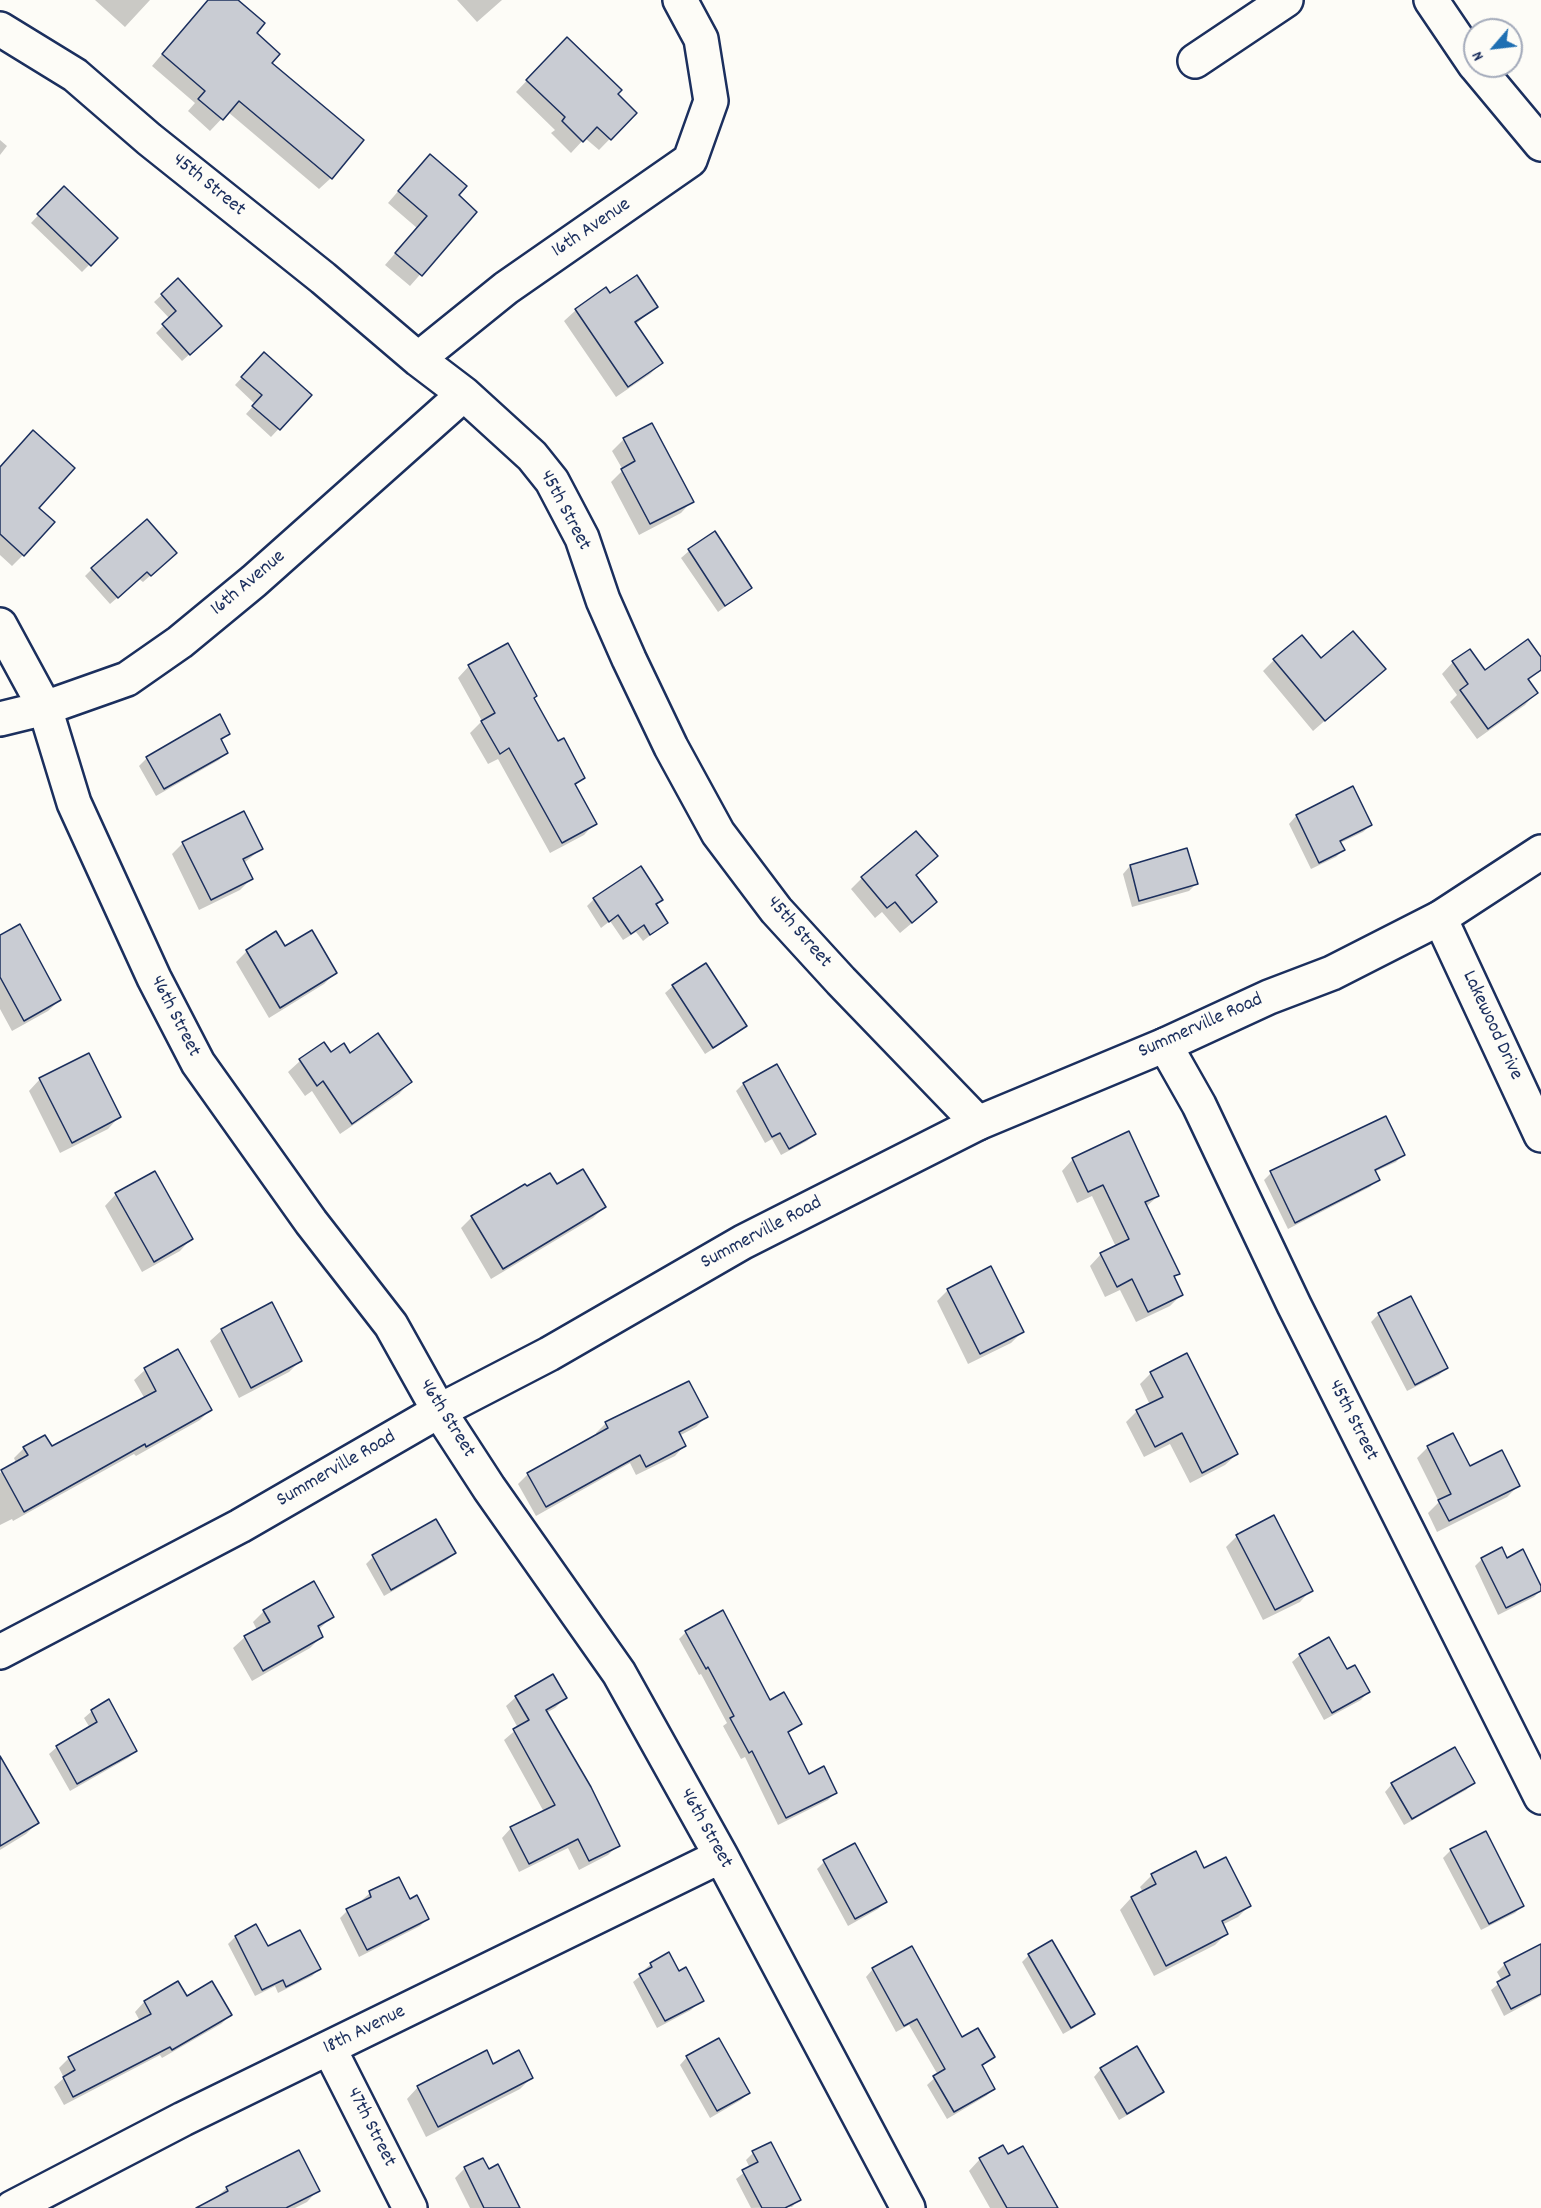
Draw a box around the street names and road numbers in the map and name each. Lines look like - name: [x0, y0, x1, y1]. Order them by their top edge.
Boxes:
- street label: 45th Street: [167, 149, 249, 223]
- street label: 16th Avenue: [548, 194, 636, 264]
- street label: 45th Street: [533, 467, 595, 555]
- street label: 16th Avenue: [207, 546, 291, 622]
- street label: 45th Street: [760, 892, 836, 974]
- street label: Lakewood Drive: [1455, 968, 1527, 1084]
- street label: 46th Street: [143, 972, 205, 1062]
- street label: Summerville Road: [1135, 989, 1267, 1065]
- street label: Summerville Road: [697, 1192, 827, 1276]
- street label: 46th Street: [413, 1375, 479, 1463]
- street label: 45th Street: [1321, 1377, 1383, 1465]
- street label: Summerville Road: [273, 1426, 401, 1514]
- street label: 46th Street: [673, 1785, 737, 1873]
- street label: 18th Avenue: [320, 2001, 410, 2061]
- street label: 47th Street: [340, 2084, 400, 2172]

